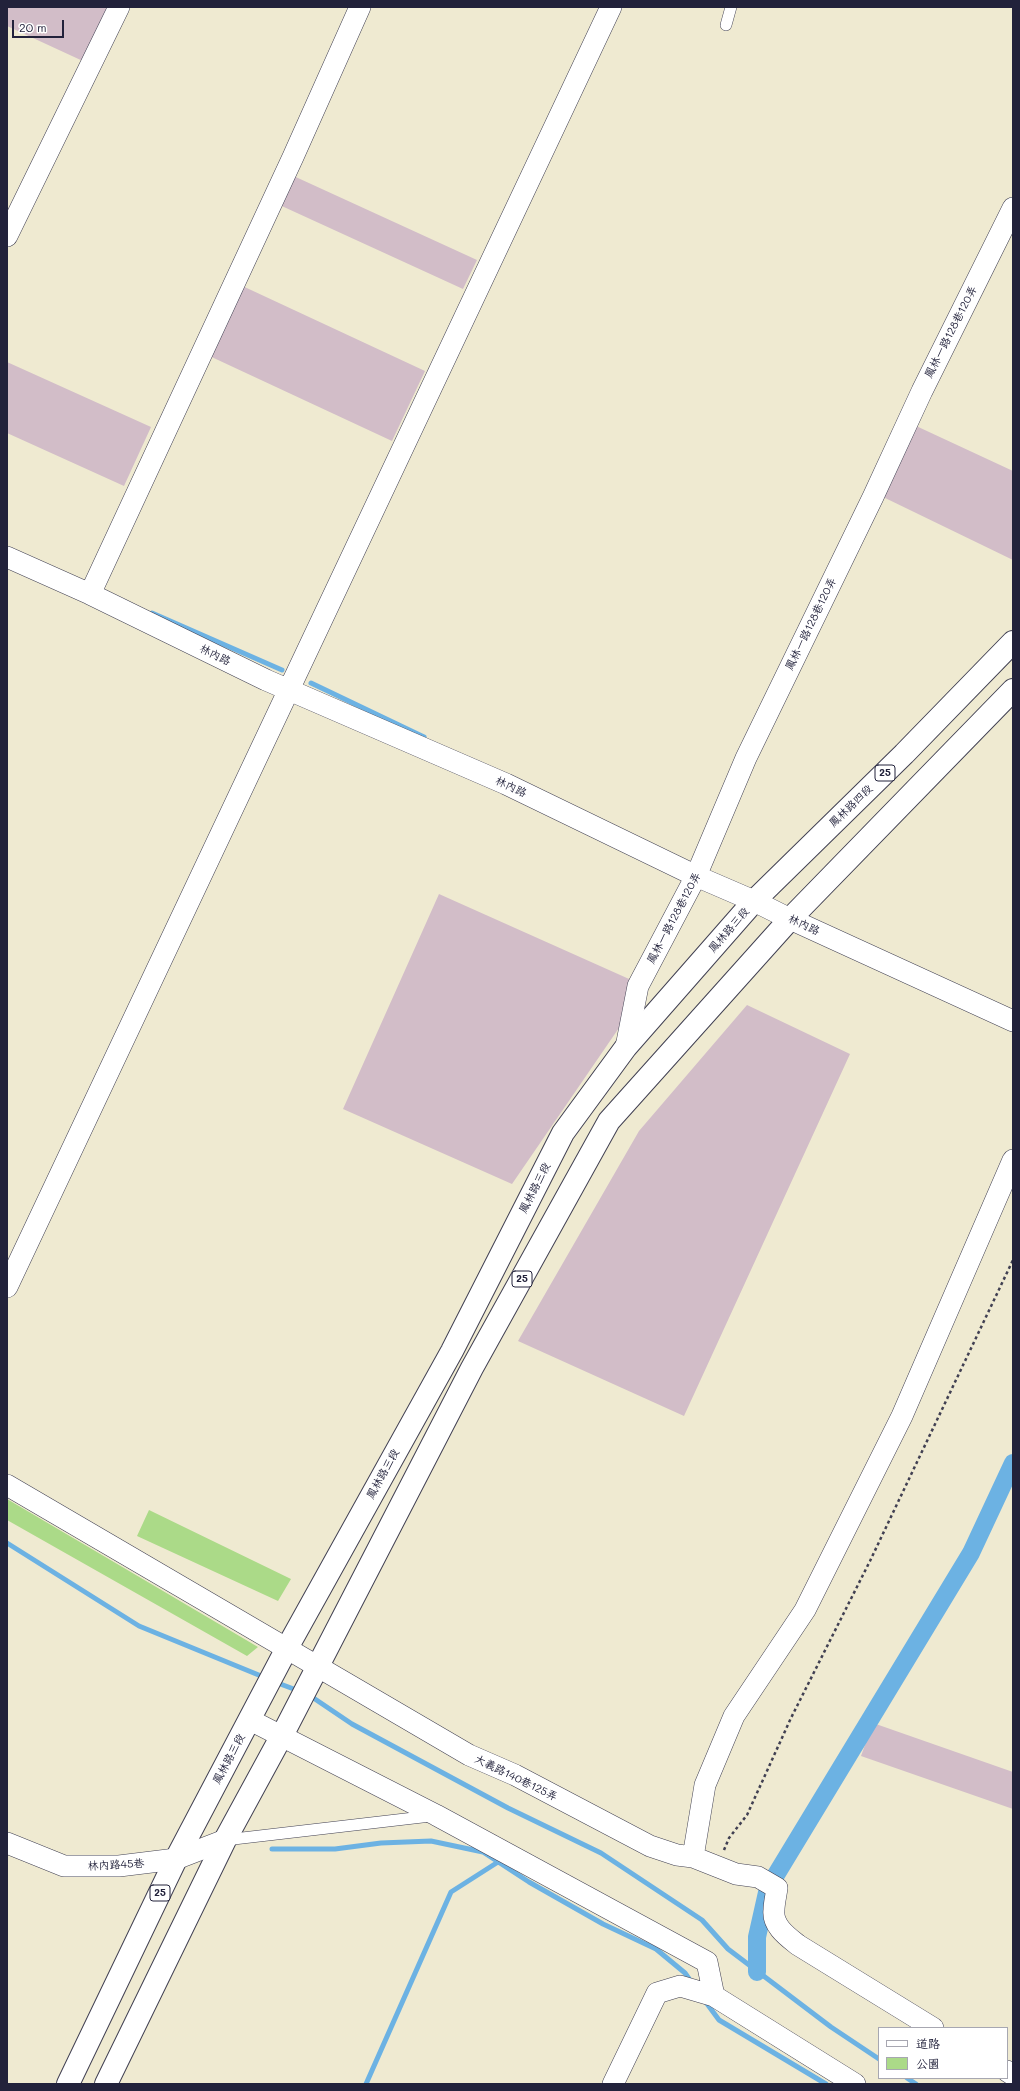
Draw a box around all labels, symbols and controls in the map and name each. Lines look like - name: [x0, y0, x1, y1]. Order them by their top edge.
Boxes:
- scale bar: [14, 12, 66, 38]
- text: 20 m: [19, 19, 47, 35]
- street label: 鳳林一路128巷120弄: [922, 284, 980, 380]
- street label: 鳳林一路128巷120弄: [783, 575, 839, 673]
- street label: 林內路: [197, 642, 233, 668]
- road number: 25: [875, 765, 895, 781]
- street label: 林內路: [493, 774, 529, 800]
- street label: 鳳林路四段: [827, 782, 875, 830]
- street label: 鳳林一路128巷120弄: [644, 870, 704, 966]
- street label: 鳳林路三段: [706, 905, 752, 955]
- street label: 林內路: [786, 912, 822, 938]
- street label: 鳳林路三段: [517, 1161, 553, 1215]
- road number: 25: [512, 1271, 532, 1287]
- street label: 鳳林路三段: [364, 1447, 402, 1501]
- street label: 鳳林路三段: [210, 1732, 248, 1786]
- street label: 大義路140巷125弄: [472, 1752, 560, 1804]
- street label: 林內路45巷: [87, 1857, 145, 1873]
- road number: 25: [150, 1885, 170, 1901]
- legend: [878, 2027, 1008, 2079]
- text: 道路: [916, 2035, 940, 2051]
- text: 公園: [916, 2055, 940, 2071]

